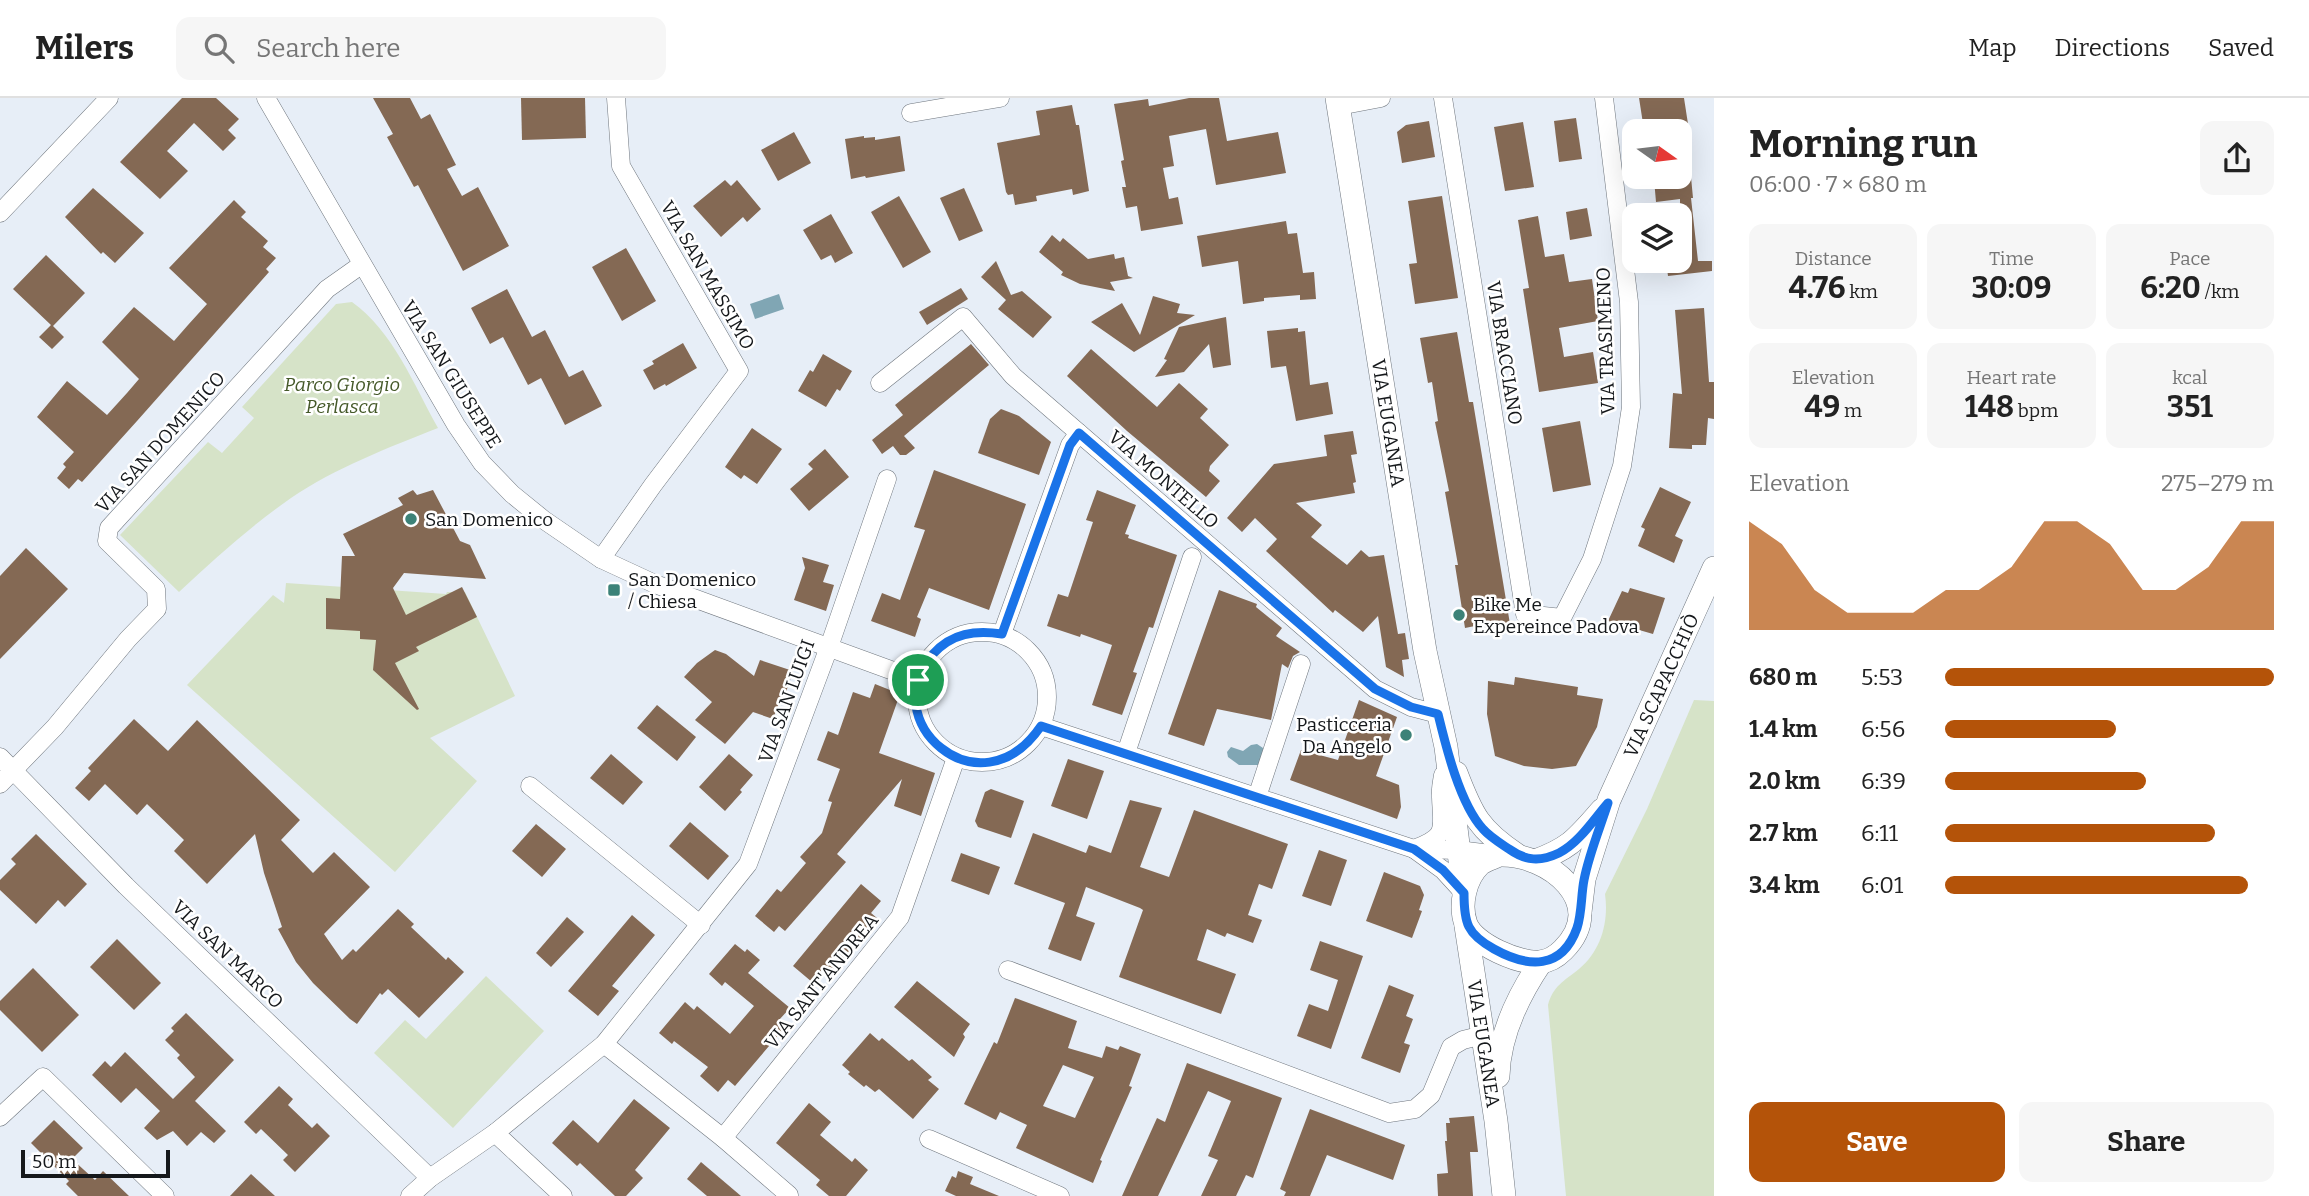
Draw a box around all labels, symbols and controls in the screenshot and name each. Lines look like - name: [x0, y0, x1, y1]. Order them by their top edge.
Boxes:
- search box: [176, 17, 666, 80]
- text: Milers: [35, 28, 134, 68]
- icon: search: [200, 29, 238, 67]
- text: Search here: [256, 33, 400, 64]
- text: Map: [1968, 34, 2017, 62]
- text: Directions: [2055, 34, 2170, 62]
- text: Saved: [2208, 34, 2274, 62]
- north arrow: [1622, 119, 1692, 189]
- map controls: [1622, 119, 1692, 273]
- text: Morning run: [1749, 121, 1977, 167]
- button: share: [2200, 121, 2274, 195]
- text: 06:00 · 7 × 680 m: [1749, 170, 1927, 198]
- street label: VIA SAN MASSIMO: [656, 197, 760, 354]
- button: layers: [1622, 203, 1692, 273]
- text: Distance: [1795, 247, 1872, 270]
- text: Time: [1989, 247, 2034, 270]
- text: Pace: [2169, 247, 2210, 270]
- street label: VIA TRASIMENO: [1591, 267, 1620, 415]
- text: 4.76: [1788, 270, 1846, 306]
- text: 30:09: [1971, 270, 2052, 306]
- text: 6:20: [2140, 270, 2201, 306]
- street label: VIA BRACCIANO: [1482, 280, 1527, 427]
- text: km: [1846, 280, 1878, 303]
- text: /km: [2201, 280, 2239, 303]
- street label: VIA SAN GIUSEPPE: [397, 296, 506, 452]
- street label: VIA EUGANEA: [1367, 357, 1410, 489]
- text: Elevation: [1792, 366, 1875, 389]
- text: Heart rate: [1967, 366, 2056, 389]
- text: kcal: [2172, 366, 2208, 389]
- street label: VIA SAN DOMENICO: [91, 367, 230, 518]
- park label: Parco Giorgio Perlasca: [284, 373, 400, 418]
- text: 49: [1804, 389, 1840, 425]
- text: 148: [1965, 389, 2014, 425]
- text: 351: [2167, 389, 2213, 425]
- text: m: [1840, 399, 1862, 422]
- text: bpm: [2014, 399, 2058, 422]
- street label: VIA MONTELLO: [1104, 425, 1224, 534]
- text: Elevation: [1749, 469, 1849, 497]
- text: 275–279 m: [2161, 469, 2274, 497]
- place label: San Domenico: [425, 508, 553, 531]
- marker: San Domenico: [403, 511, 419, 527]
- place label: San Domenico / Chiesa: [628, 568, 756, 613]
- marker: San Domenico / Chiesa: [606, 582, 622, 598]
- place label: Bike Me Expereince Padova: [1473, 593, 1640, 638]
- marker: Bike Me Expereince Padova: [1451, 607, 1467, 623]
- street label: VIA SCAPACCHIÒ: [1619, 610, 1704, 761]
- street label: VIA SAN LUIGI: [753, 636, 819, 766]
- pin: [888, 650, 948, 710]
- icon: arrive: [899, 661, 937, 699]
- text: 680 m: [1749, 663, 1817, 691]
- text: 5:53: [1861, 663, 1903, 691]
- place label: Pasticceria Da Angelo: [1296, 713, 1393, 758]
- text: 1.4 km: [1749, 715, 1817, 743]
- text: 6:56: [1861, 715, 1905, 743]
- marker: Pasticceria Da Angelo: [1398, 727, 1414, 743]
- text: 2.0 km: [1749, 767, 1820, 795]
- text: 6:39: [1861, 767, 1906, 795]
- text: 2.7 km: [1749, 819, 1818, 847]
- text: 6:11: [1861, 819, 1898, 847]
- text: 3.4 km: [1749, 871, 1820, 899]
- text: 6:01: [1861, 871, 1903, 899]
- street label: VIA SAN MARCO: [167, 895, 288, 1013]
- street label: VIA SANT'ANDREA: [760, 909, 883, 1054]
- street label: VIA EUGANEA: [1462, 978, 1505, 1110]
- button: Save: [1749, 1102, 2005, 1182]
- button: Share: [2019, 1102, 2274, 1182]
- scale bar: [21, 1147, 170, 1179]
- text: 50 m: [32, 1150, 76, 1173]

